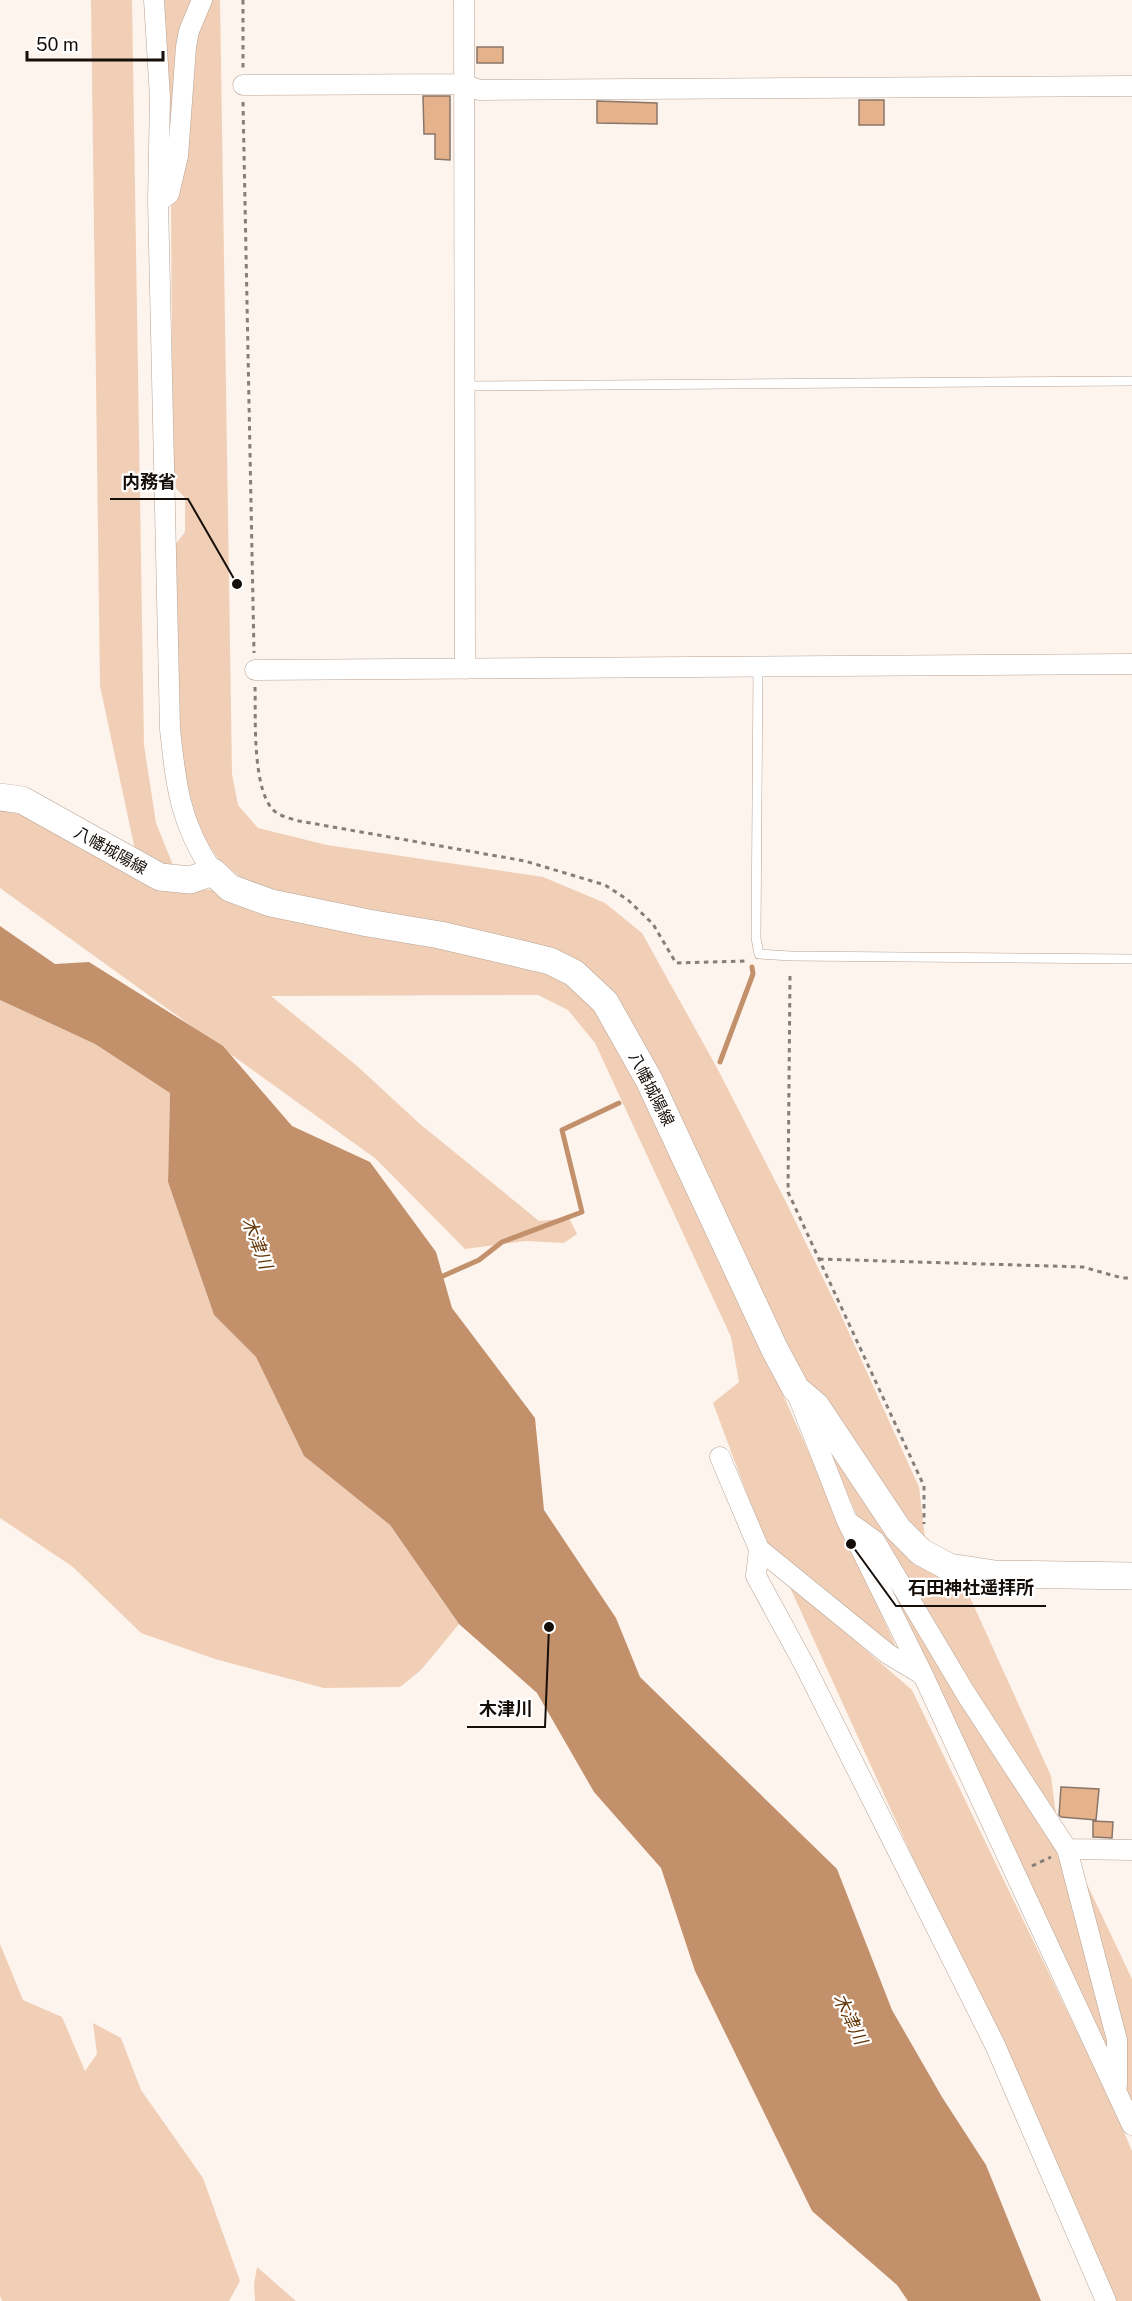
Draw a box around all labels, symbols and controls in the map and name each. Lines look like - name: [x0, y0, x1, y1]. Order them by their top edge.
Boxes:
- scale bar: [27, 24, 164, 62]
- text: 50 m: [36, 34, 79, 55]
- callout: 内務省: [110, 463, 188, 499]
- text: 内務省: [122, 471, 176, 492]
- street label: 八幡城陽線: [71, 823, 150, 878]
- street label: 八幡城陽線: [625, 1049, 678, 1129]
- water label: 木津川: [238, 1214, 278, 1274]
- callout: 石田神社遥拝所: [896, 1570, 1046, 1606]
- text: 石田神社遥拝所: [908, 1577, 1034, 1598]
- callout: 木津川: [467, 1691, 545, 1727]
- text: 木津川: [479, 1698, 533, 1719]
- water label: 木津川: [829, 1990, 873, 2049]

